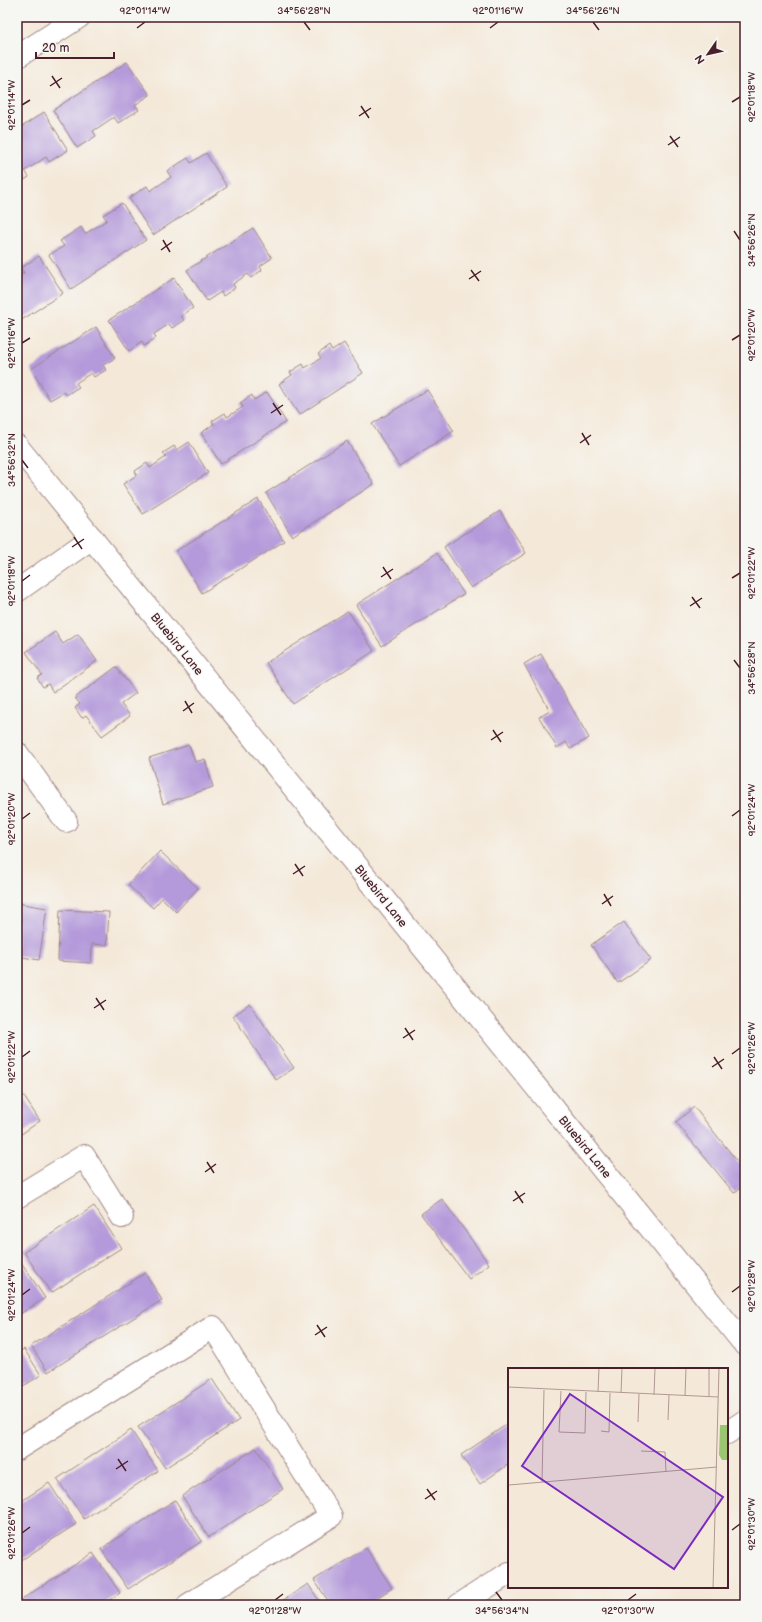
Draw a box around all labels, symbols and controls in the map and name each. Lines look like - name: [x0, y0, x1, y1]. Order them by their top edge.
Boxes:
- text: 92°01'14"W: [120, 5, 170, 17]
- text: 34°56'28"N: [277, 5, 331, 17]
- text: 92°01'16"W: [473, 5, 523, 17]
- text: 34°56'26"N: [566, 5, 620, 17]
- scale bar: [36, 34, 114, 60]
- north arrow: [688, 34, 728, 74]
- text: 20 m: [42, 41, 69, 56]
- text: N: [692, 52, 708, 66]
- text: 92°01'18"W: [746, 72, 758, 122]
- text: 92°01'14"W: [6, 80, 18, 130]
- text: 34°56'26"N: [746, 213, 758, 267]
- text: 92°01'20"W: [746, 309, 758, 361]
- text: 92°01'16"W: [6, 318, 18, 368]
- text: 34°56'32"N: [6, 433, 18, 487]
- text: 92°01'22"W: [746, 547, 758, 599]
- text: 92°01'18"W: [6, 556, 18, 606]
- street label: Bluebird Lane: [147, 610, 206, 678]
- text: 34°56'28"N: [746, 641, 758, 695]
- text: 92°01'24"W: [746, 784, 758, 836]
- text: 92°01'20"W: [6, 793, 18, 845]
- street label: Bluebird Lane: [351, 862, 410, 930]
- text: 92°01'26"W: [746, 1022, 758, 1074]
- text: 92°01'22"W: [6, 1031, 18, 1083]
- street label: Bluebird Lane: [555, 1113, 614, 1181]
- text: 92°01'28"W: [746, 1260, 758, 1312]
- text: 92°01'24"W: [6, 1269, 18, 1321]
- inset map: [508, 1368, 728, 1588]
- text: 92°01'30"W: [746, 1498, 758, 1550]
- text: 92°01'26"W: [6, 1507, 18, 1559]
- text: 92°01'28"W: [249, 1605, 301, 1617]
- text: 34°56'34"N: [475, 1605, 529, 1617]
- text: 92°01'30"W: [602, 1605, 654, 1617]

